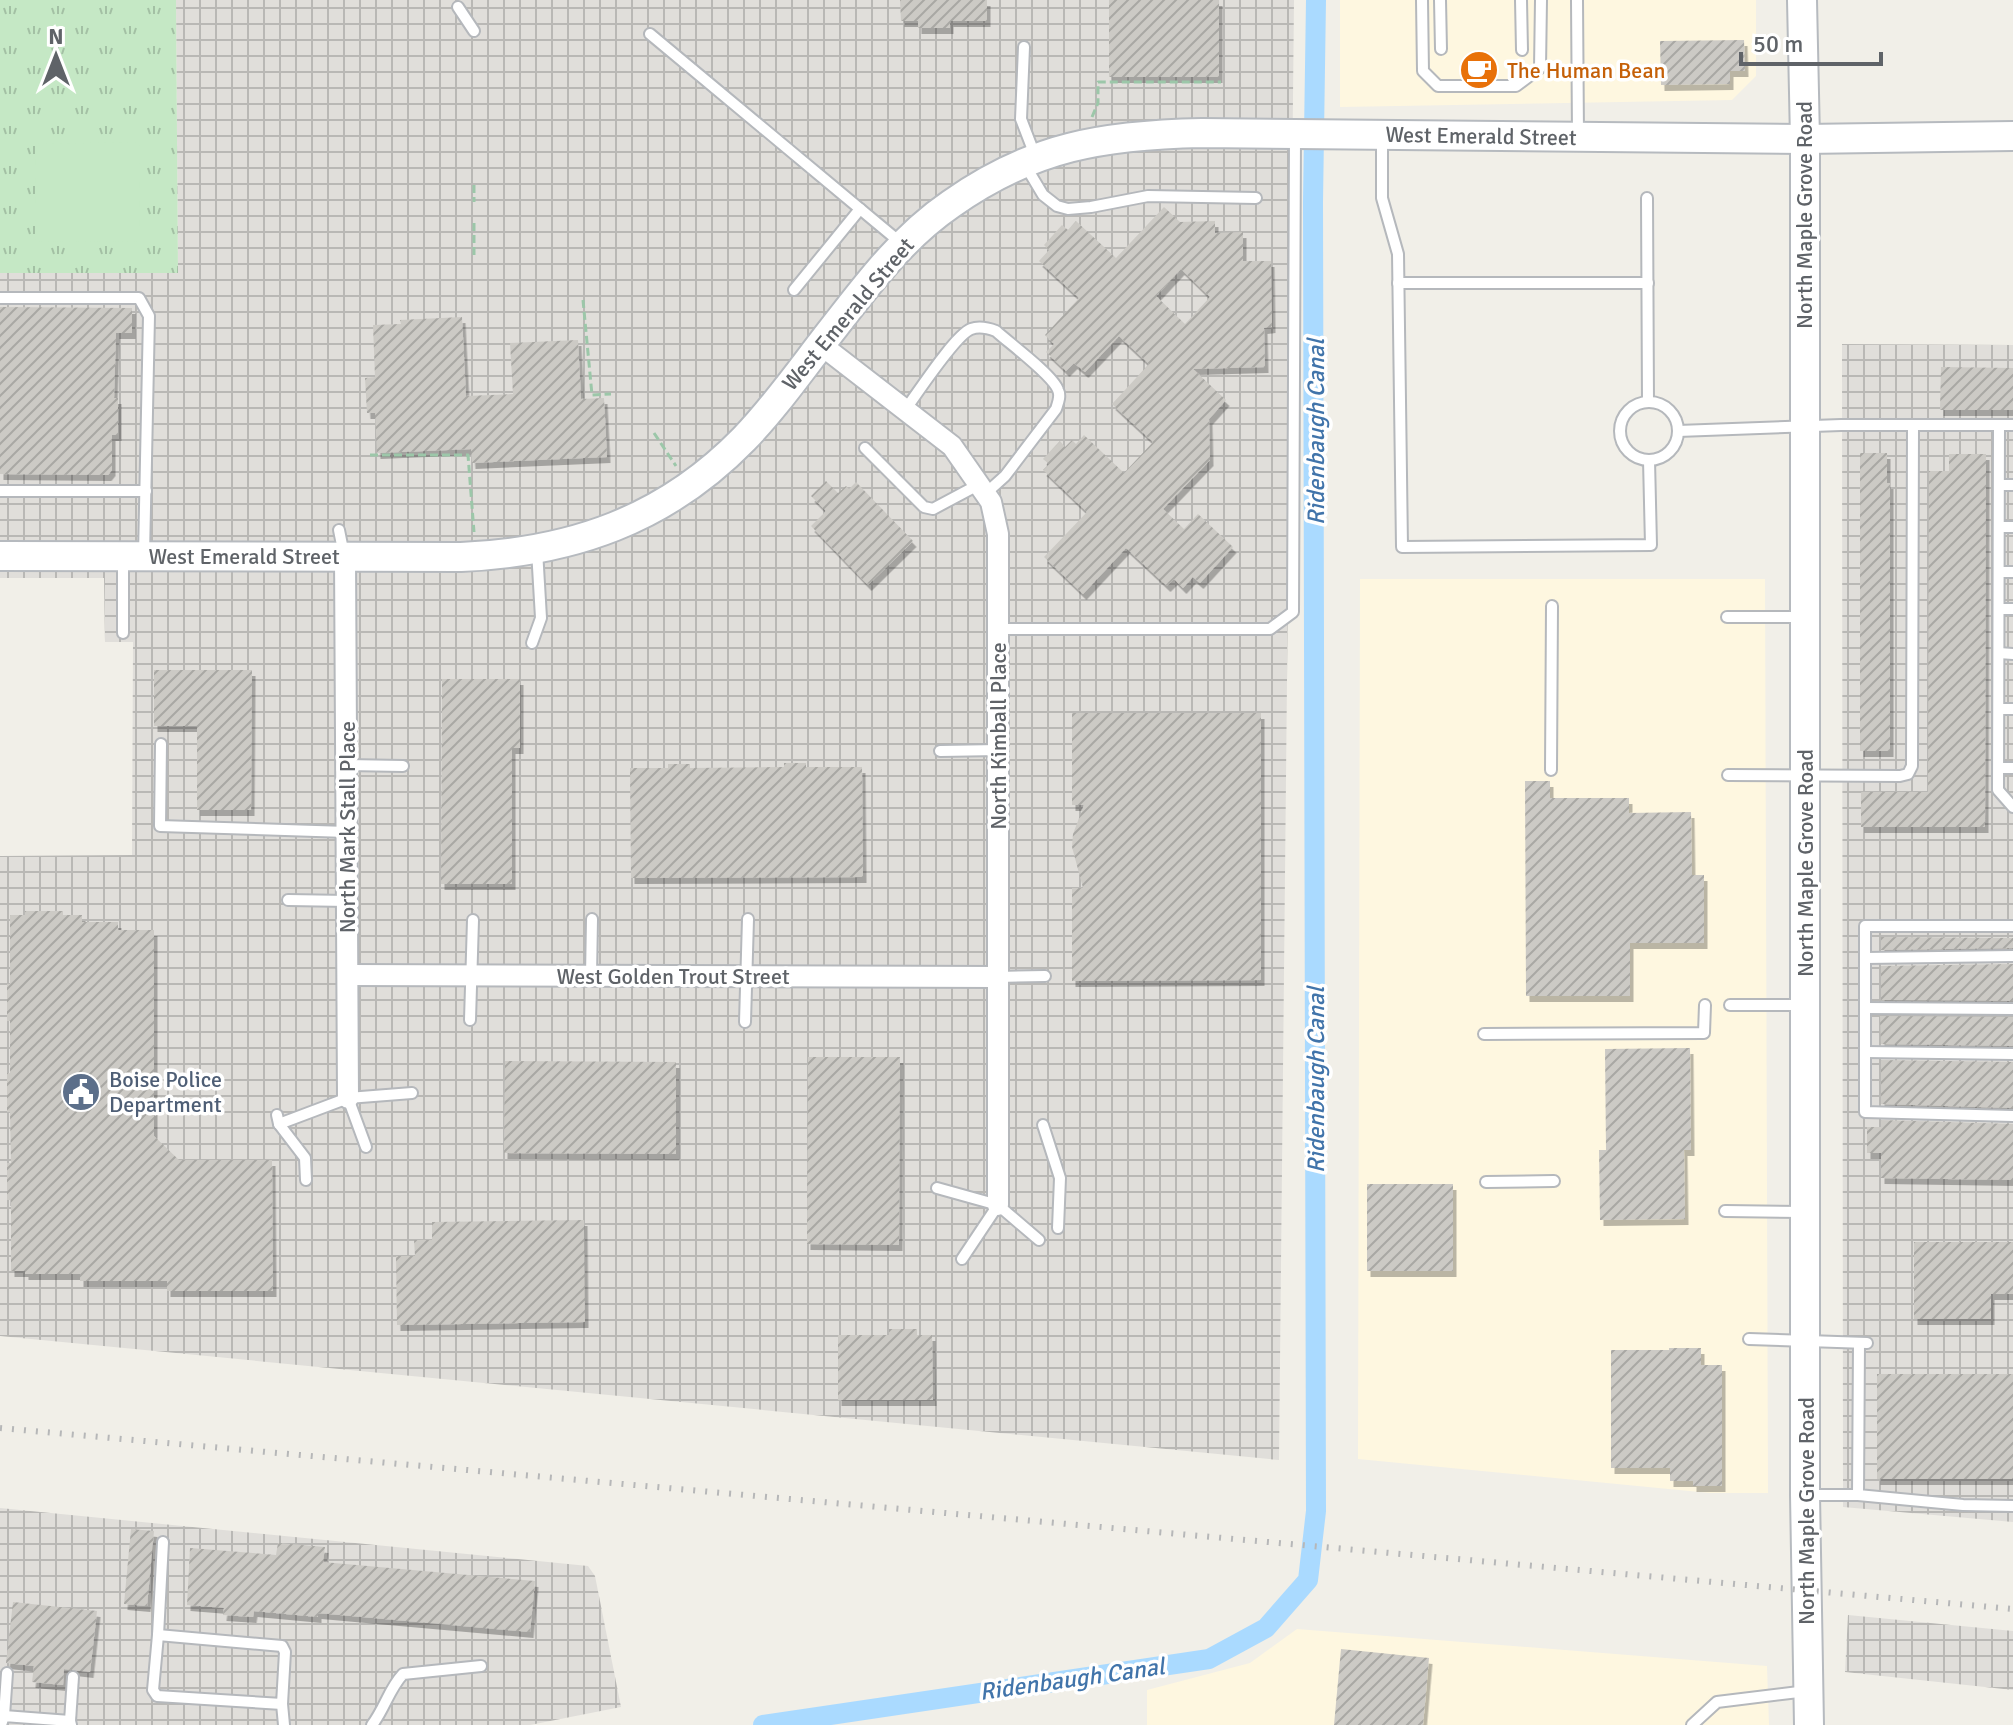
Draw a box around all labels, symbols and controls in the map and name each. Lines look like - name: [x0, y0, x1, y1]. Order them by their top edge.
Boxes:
- north arrow: [16, 16, 96, 96]
- scale bar: [1741, 16, 1881, 66]
- text: N: [48, 23, 64, 50]
- text: 50 m: [1753, 29, 1803, 59]
- cafe icon: The Human Bean: [1458, 49, 1500, 91]
- place label: The Human Bean: [1507, 57, 1666, 84]
- street label: North Maple Grove Road: [1791, 101, 1818, 329]
- street label: West Emerald Street: [1385, 121, 1577, 151]
- street label: West Emerald Street: [776, 232, 920, 396]
- water label: Ridenbaugh Canal: [1301, 337, 1331, 525]
- street label: West Emerald Street: [148, 543, 340, 570]
- street label: North Kimball Place: [985, 642, 1012, 830]
- street label: North Mark Stall Place: [334, 721, 361, 933]
- street label: North Maple Grove Road: [1792, 749, 1819, 977]
- street label: West Golden Trout Street: [556, 963, 790, 990]
- water label: Ridenbaugh Canal: [1301, 985, 1331, 1173]
- place label: Boise Police Department: [109, 1066, 222, 1118]
- public building icon: Boise Police Department: [60, 1071, 102, 1113]
- street label: North Maple Grove Road: [1793, 1397, 1820, 1625]
- water label: Ridenbaugh Canal: [978, 1651, 1168, 1707]

